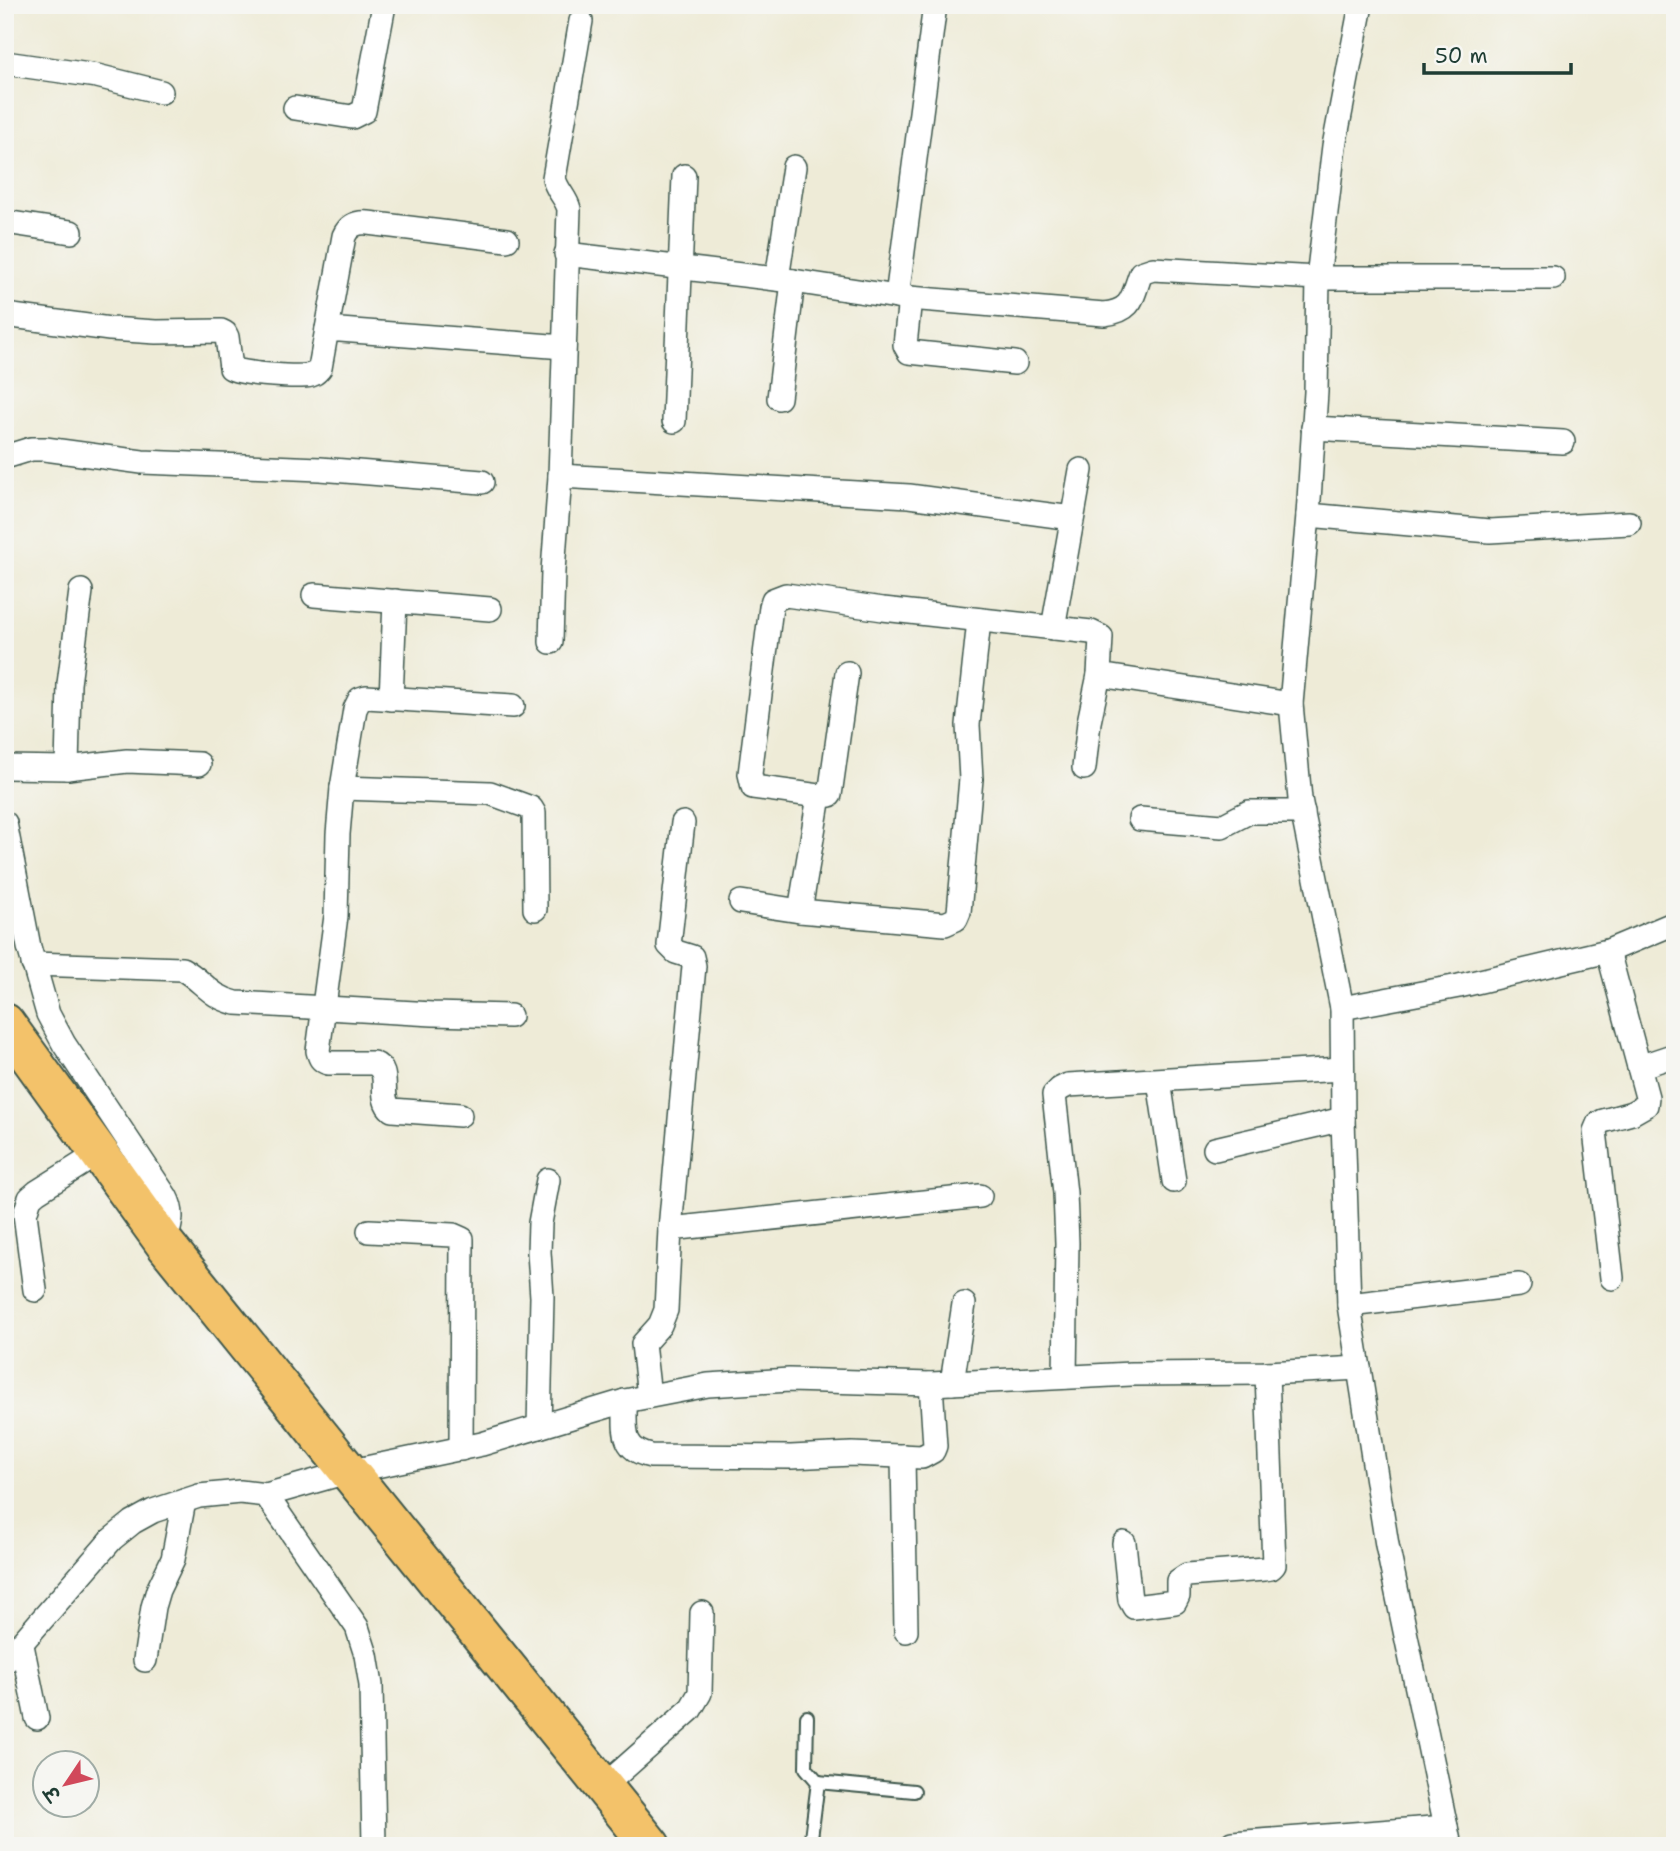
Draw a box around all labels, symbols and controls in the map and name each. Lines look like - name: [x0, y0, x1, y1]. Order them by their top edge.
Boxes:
- scale bar: [1424, 32, 1572, 76]
- text: 50 m: [1435, 42, 1488, 70]
- north arrow: [32, 1750, 102, 1820]
- text: उ: [37, 1779, 68, 1807]

